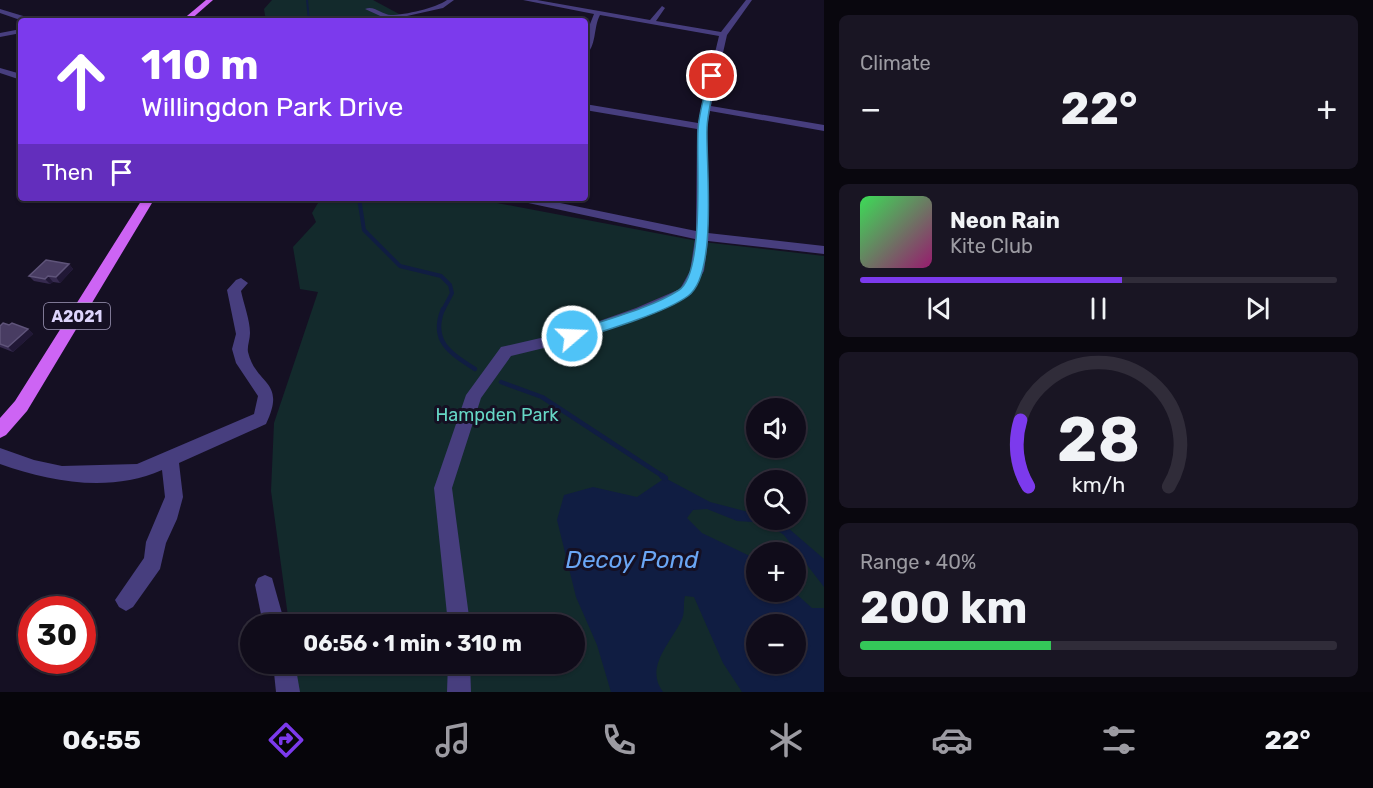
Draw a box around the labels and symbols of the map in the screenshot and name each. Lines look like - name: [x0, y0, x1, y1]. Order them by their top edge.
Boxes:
- pin: [686, 50, 737, 101]
- road number: A2021: [44, 303, 110, 329]
- position arrow: [540, 304, 604, 368]
- park label: Hampden Park: [435, 404, 559, 426]
- water label: Decoy Pond: [566, 546, 699, 574]
- speed limit sign: 30: [18, 596, 96, 674]

